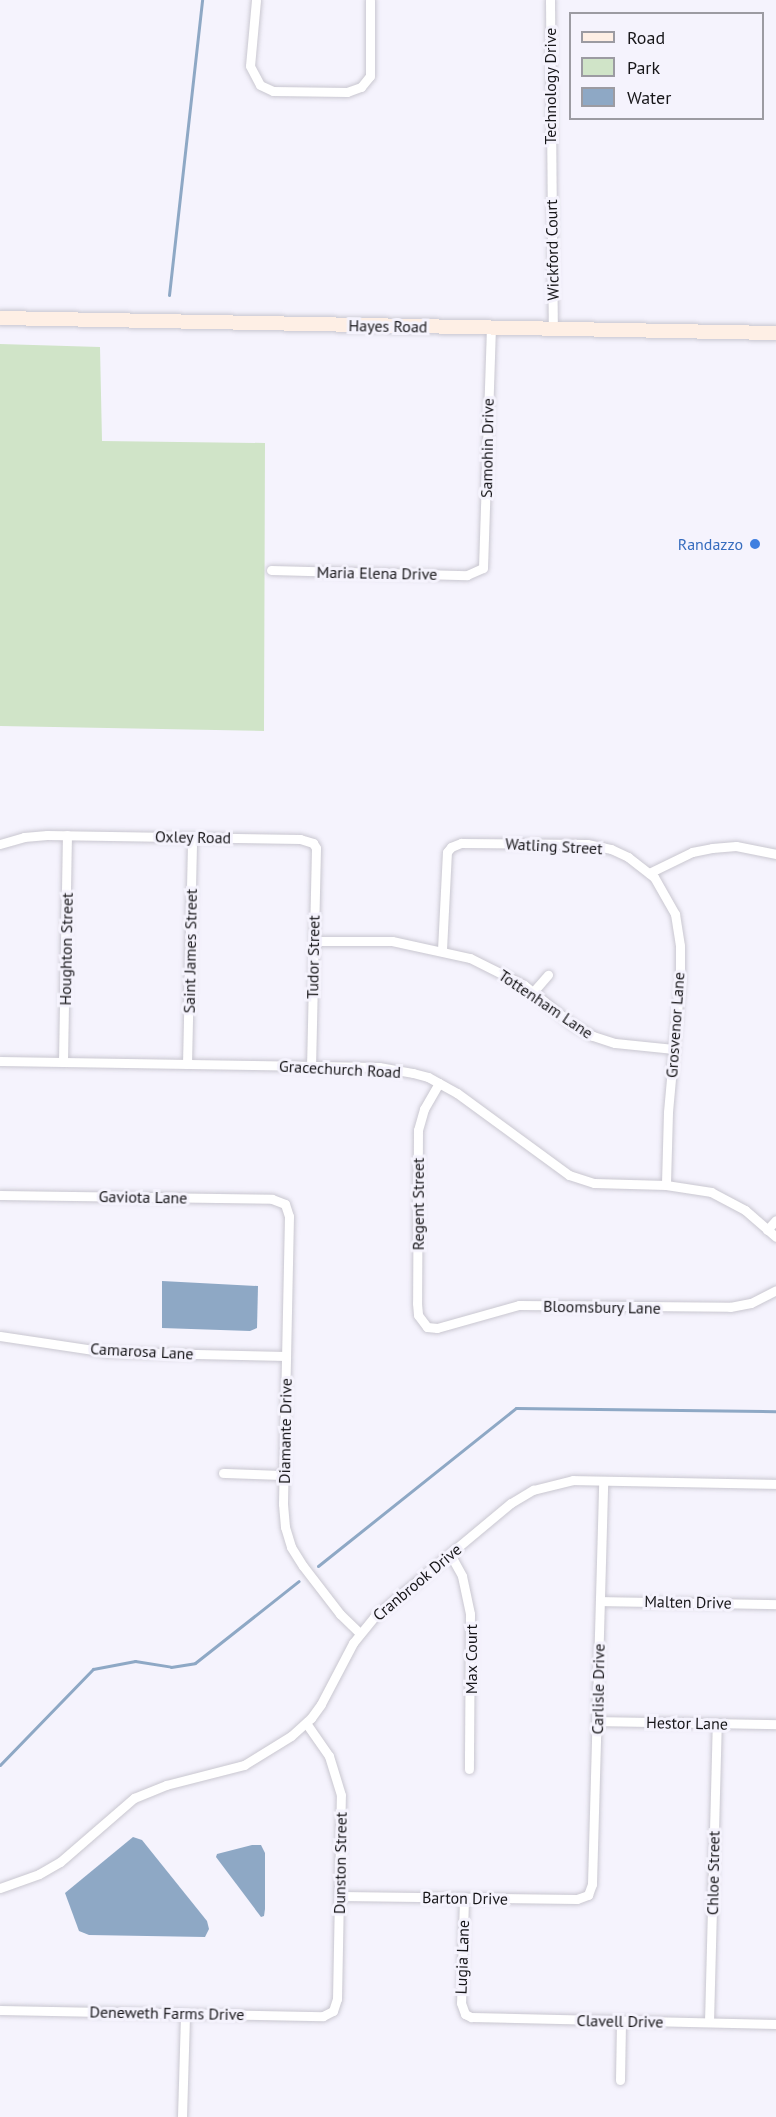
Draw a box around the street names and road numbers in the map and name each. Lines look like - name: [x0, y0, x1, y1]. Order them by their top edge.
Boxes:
- street label: Technology Drive: [540, 27, 560, 145]
- street label: Wickford Court: [542, 199, 562, 301]
- street label: Hayes Road: [348, 316, 428, 336]
- street label: Samohin Drive: [477, 398, 497, 498]
- street label: Maria Elena Drive: [316, 562, 438, 584]
- street label: Oxley Road: [154, 827, 232, 847]
- street label: Watling Street: [505, 834, 603, 858]
- street label: Saint James Street: [179, 888, 201, 1014]
- street label: Houghton Street: [55, 892, 77, 1006]
- street label: Tudor Street: [303, 915, 323, 999]
- street label: Tottenham Lane: [495, 965, 597, 1043]
- street label: Grosvenor Lane: [662, 971, 688, 1079]
- street label: Gracechurch Road: [279, 1056, 401, 1082]
- street label: Regent Street: [408, 1158, 428, 1250]
- street label: Gaviota Lane: [98, 1187, 188, 1207]
- street label: Bloomsbury Lane: [543, 1296, 661, 1318]
- street label: Camarosa Lane: [90, 1339, 194, 1363]
- street label: Diamante Drive: [274, 1378, 296, 1484]
- street label: Cranbrook Drive: [369, 1539, 465, 1625]
- street label: Malten Drive: [644, 1592, 732, 1612]
- street label: Max Court: [461, 1624, 481, 1694]
- street label: Carlisle Drive: [588, 1643, 608, 1735]
- street label: Hestor Lane: [646, 1713, 728, 1733]
- street label: Dunston Street: [330, 1812, 350, 1914]
- street label: Chloe Street: [703, 1831, 723, 1915]
- street label: Barton Drive: [422, 1888, 508, 1908]
- street label: Lugia Lane: [451, 1919, 473, 1995]
- street label: Deneweth Farms Drive: [89, 2002, 245, 2024]
- street label: Clavell Drive: [576, 2011, 664, 2031]

